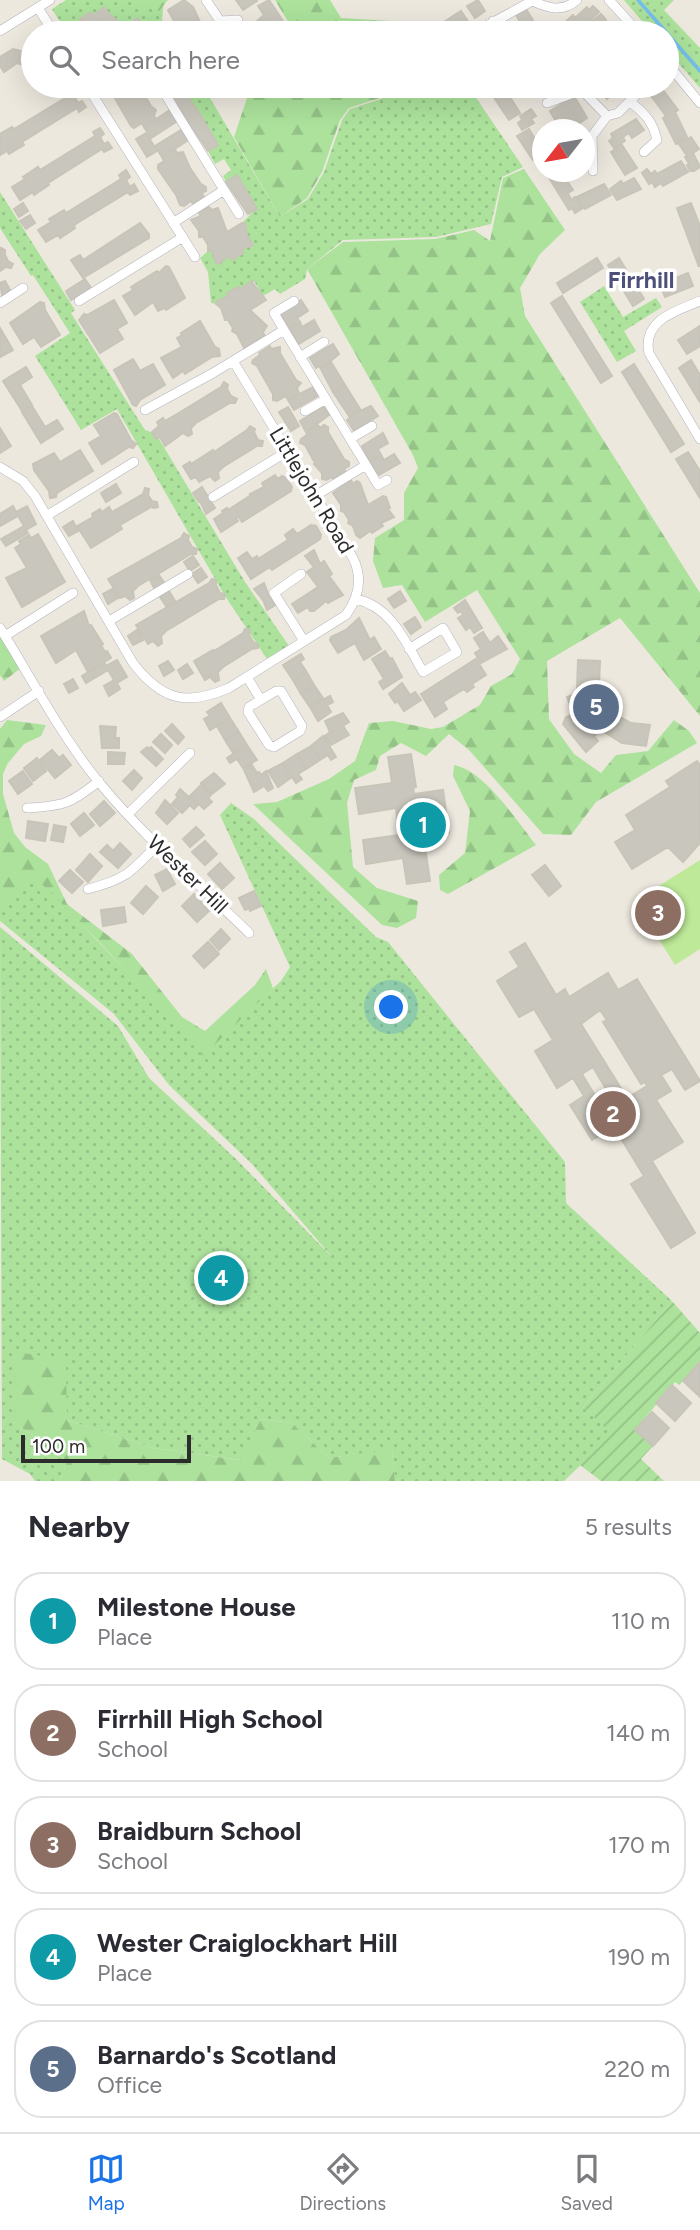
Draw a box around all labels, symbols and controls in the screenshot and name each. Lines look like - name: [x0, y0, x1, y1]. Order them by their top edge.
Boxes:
- search box: [21, 21, 679, 98]
- icon: search: [45, 41, 83, 79]
- text: Search here: [101, 44, 240, 76]
- north arrow: [532, 119, 595, 182]
- district label: Firrhill: [608, 266, 674, 294]
- street label: Littlejohn Road: [265, 422, 359, 558]
- pin: 5: [573, 681, 619, 733]
- pin: 1: [400, 799, 446, 851]
- street label: Wester Hill: [143, 830, 233, 918]
- pin: 3: [635, 887, 681, 939]
- your location: [374, 990, 408, 1024]
- pin: 2: [590, 1088, 636, 1140]
- pin: 4: [198, 1252, 244, 1304]
- scale bar: [21, 1432, 191, 1464]
- text: 100 m: [32, 1435, 85, 1458]
- text: Nearby: [28, 1508, 130, 1545]
- text: 5 results: [585, 1513, 672, 1541]
- text: Milestone House: [97, 1591, 296, 1623]
- text: 1: [48, 1607, 58, 1635]
- text: 110 m: [611, 1607, 670, 1635]
- text: Place: [97, 1623, 152, 1651]
- text: Firrhill High School: [97, 1703, 323, 1735]
- text: 2: [46, 1719, 60, 1747]
- text: 140 m: [606, 1719, 670, 1747]
- text: School: [97, 1735, 168, 1763]
- text: Braidburn School: [97, 1815, 301, 1847]
- text: 3: [47, 1831, 59, 1859]
- text: 170 m: [608, 1831, 670, 1859]
- text: School: [97, 1847, 168, 1875]
- text: Wester Craiglockhart Hill: [97, 1927, 398, 1959]
- text: 4: [46, 1943, 60, 1971]
- text: 190 m: [607, 1943, 670, 1971]
- text: Place: [97, 1959, 152, 1987]
- text: Barnardo's Scotland: [97, 2039, 336, 2071]
- text: 5: [46, 2055, 60, 2083]
- text: 220 m: [604, 2055, 670, 2083]
- text: Office: [97, 2071, 162, 2099]
- tab: Map: [87, 2150, 125, 2215]
- tab: Directions: [299, 2150, 386, 2215]
- tab: Saved: [560, 2150, 613, 2215]

